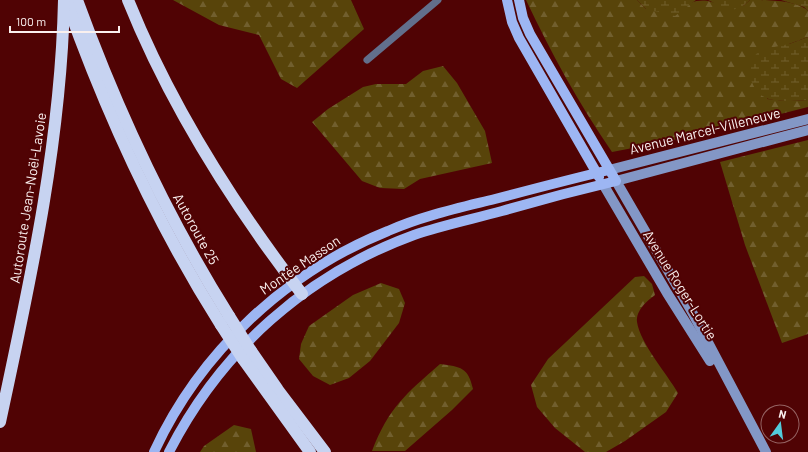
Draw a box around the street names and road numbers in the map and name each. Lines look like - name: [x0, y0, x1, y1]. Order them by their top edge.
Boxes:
- street label: Avenue Marcel-Villeneuve: [628, 104, 782, 158]
- street label: Autoroute Jean-Noël-Lavoie: [6, 111, 49, 285]
- street label: Autoroute 25: [170, 190, 223, 267]
- street label: Avenue Roger-Lortie: [640, 227, 721, 343]
- street label: Montée Masson: [256, 231, 343, 298]

